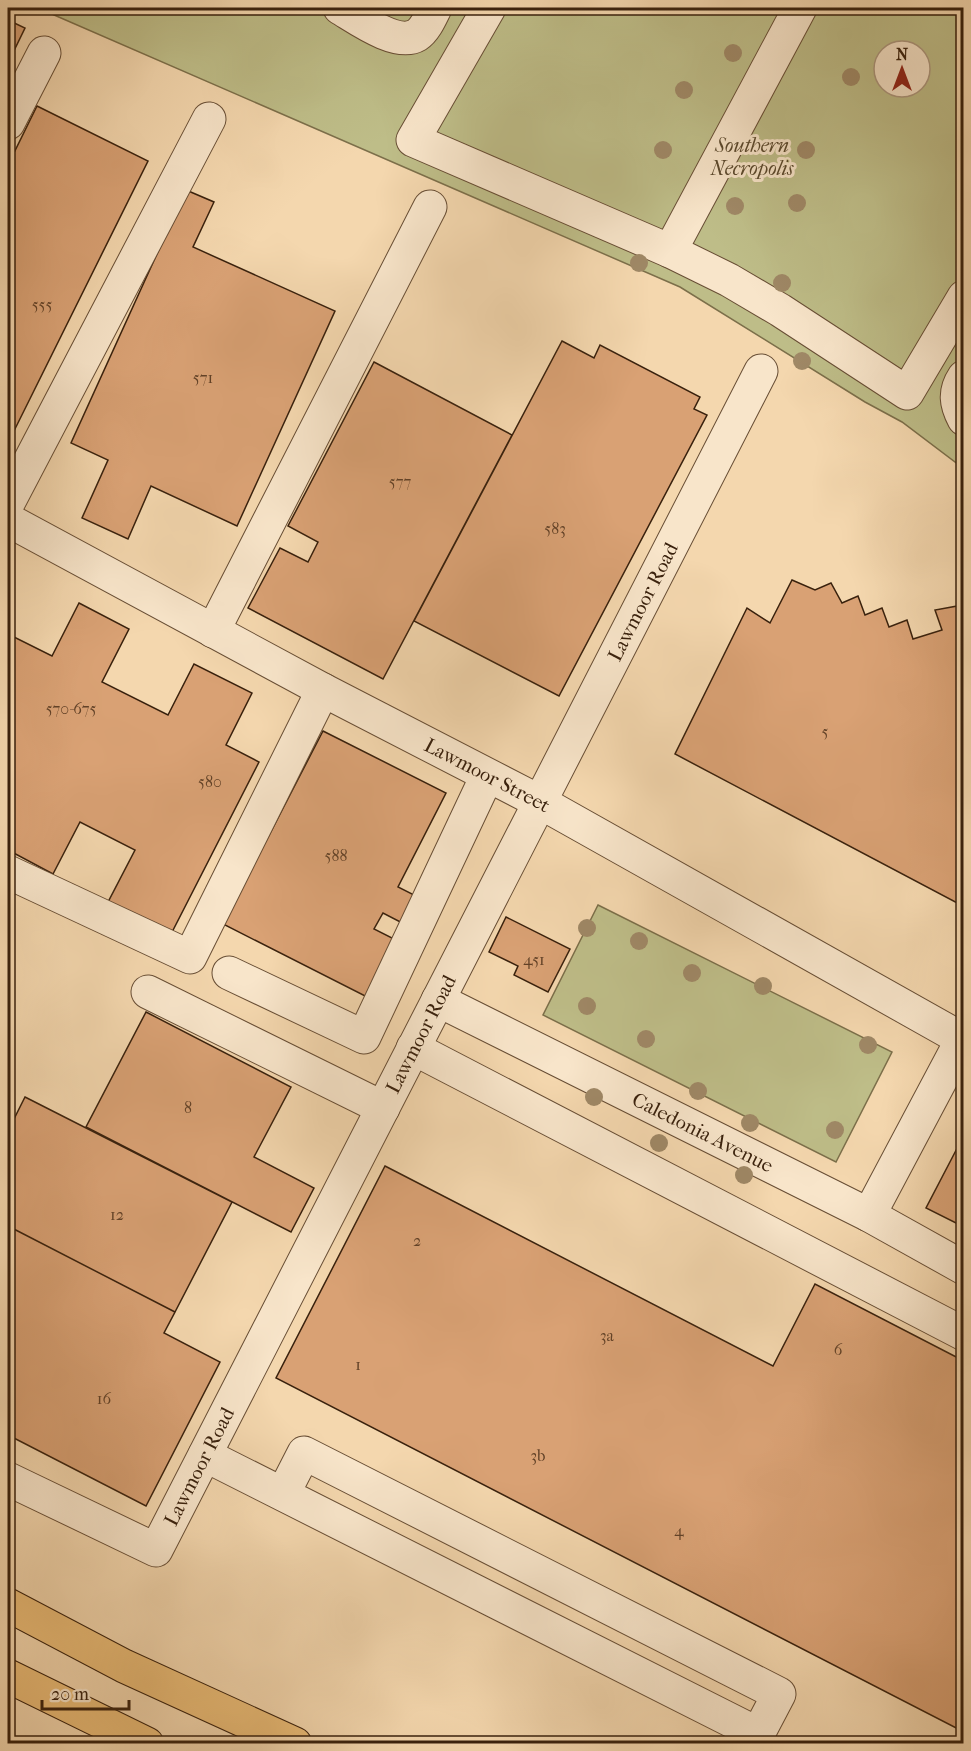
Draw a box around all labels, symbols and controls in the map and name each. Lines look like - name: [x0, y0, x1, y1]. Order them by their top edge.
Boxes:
- north arrow: [872, 39, 932, 99]
- text: N: [896, 45, 909, 64]
- park label: Southern Necropolis: [710, 134, 794, 180]
- house number: 555: [32, 295, 52, 314]
- house number: 571: [193, 368, 213, 387]
- house number: 577: [389, 472, 411, 491]
- house number: 583: [544, 519, 566, 538]
- street label: Lawmoor Road: [603, 538, 683, 665]
- house number: 570-675: [46, 699, 96, 718]
- house number: 5: [822, 722, 829, 741]
- street label: Lawmoor Street: [421, 733, 554, 817]
- house number: 580: [198, 772, 222, 791]
- house number: 588: [325, 846, 348, 865]
- house number: 451: [523, 950, 545, 969]
- street label: Lawmoor Road: [381, 970, 462, 1097]
- street label: Caledonia Avenue: [628, 1088, 777, 1177]
- house number: 8: [184, 1098, 192, 1117]
- house number: 12: [110, 1205, 124, 1224]
- house number: 2: [413, 1231, 421, 1250]
- house number: 3a: [600, 1326, 615, 1345]
- house number: 6: [834, 1340, 843, 1359]
- house number: 1: [355, 1355, 361, 1374]
- house number: 16: [97, 1389, 111, 1408]
- street label: Lawmoor Road: [159, 1403, 240, 1530]
- house number: 3b: [531, 1446, 545, 1465]
- house number: 4: [674, 1521, 684, 1540]
- scale bar: [42, 1673, 129, 1711]
- text: 20 m: [51, 1684, 89, 1705]

